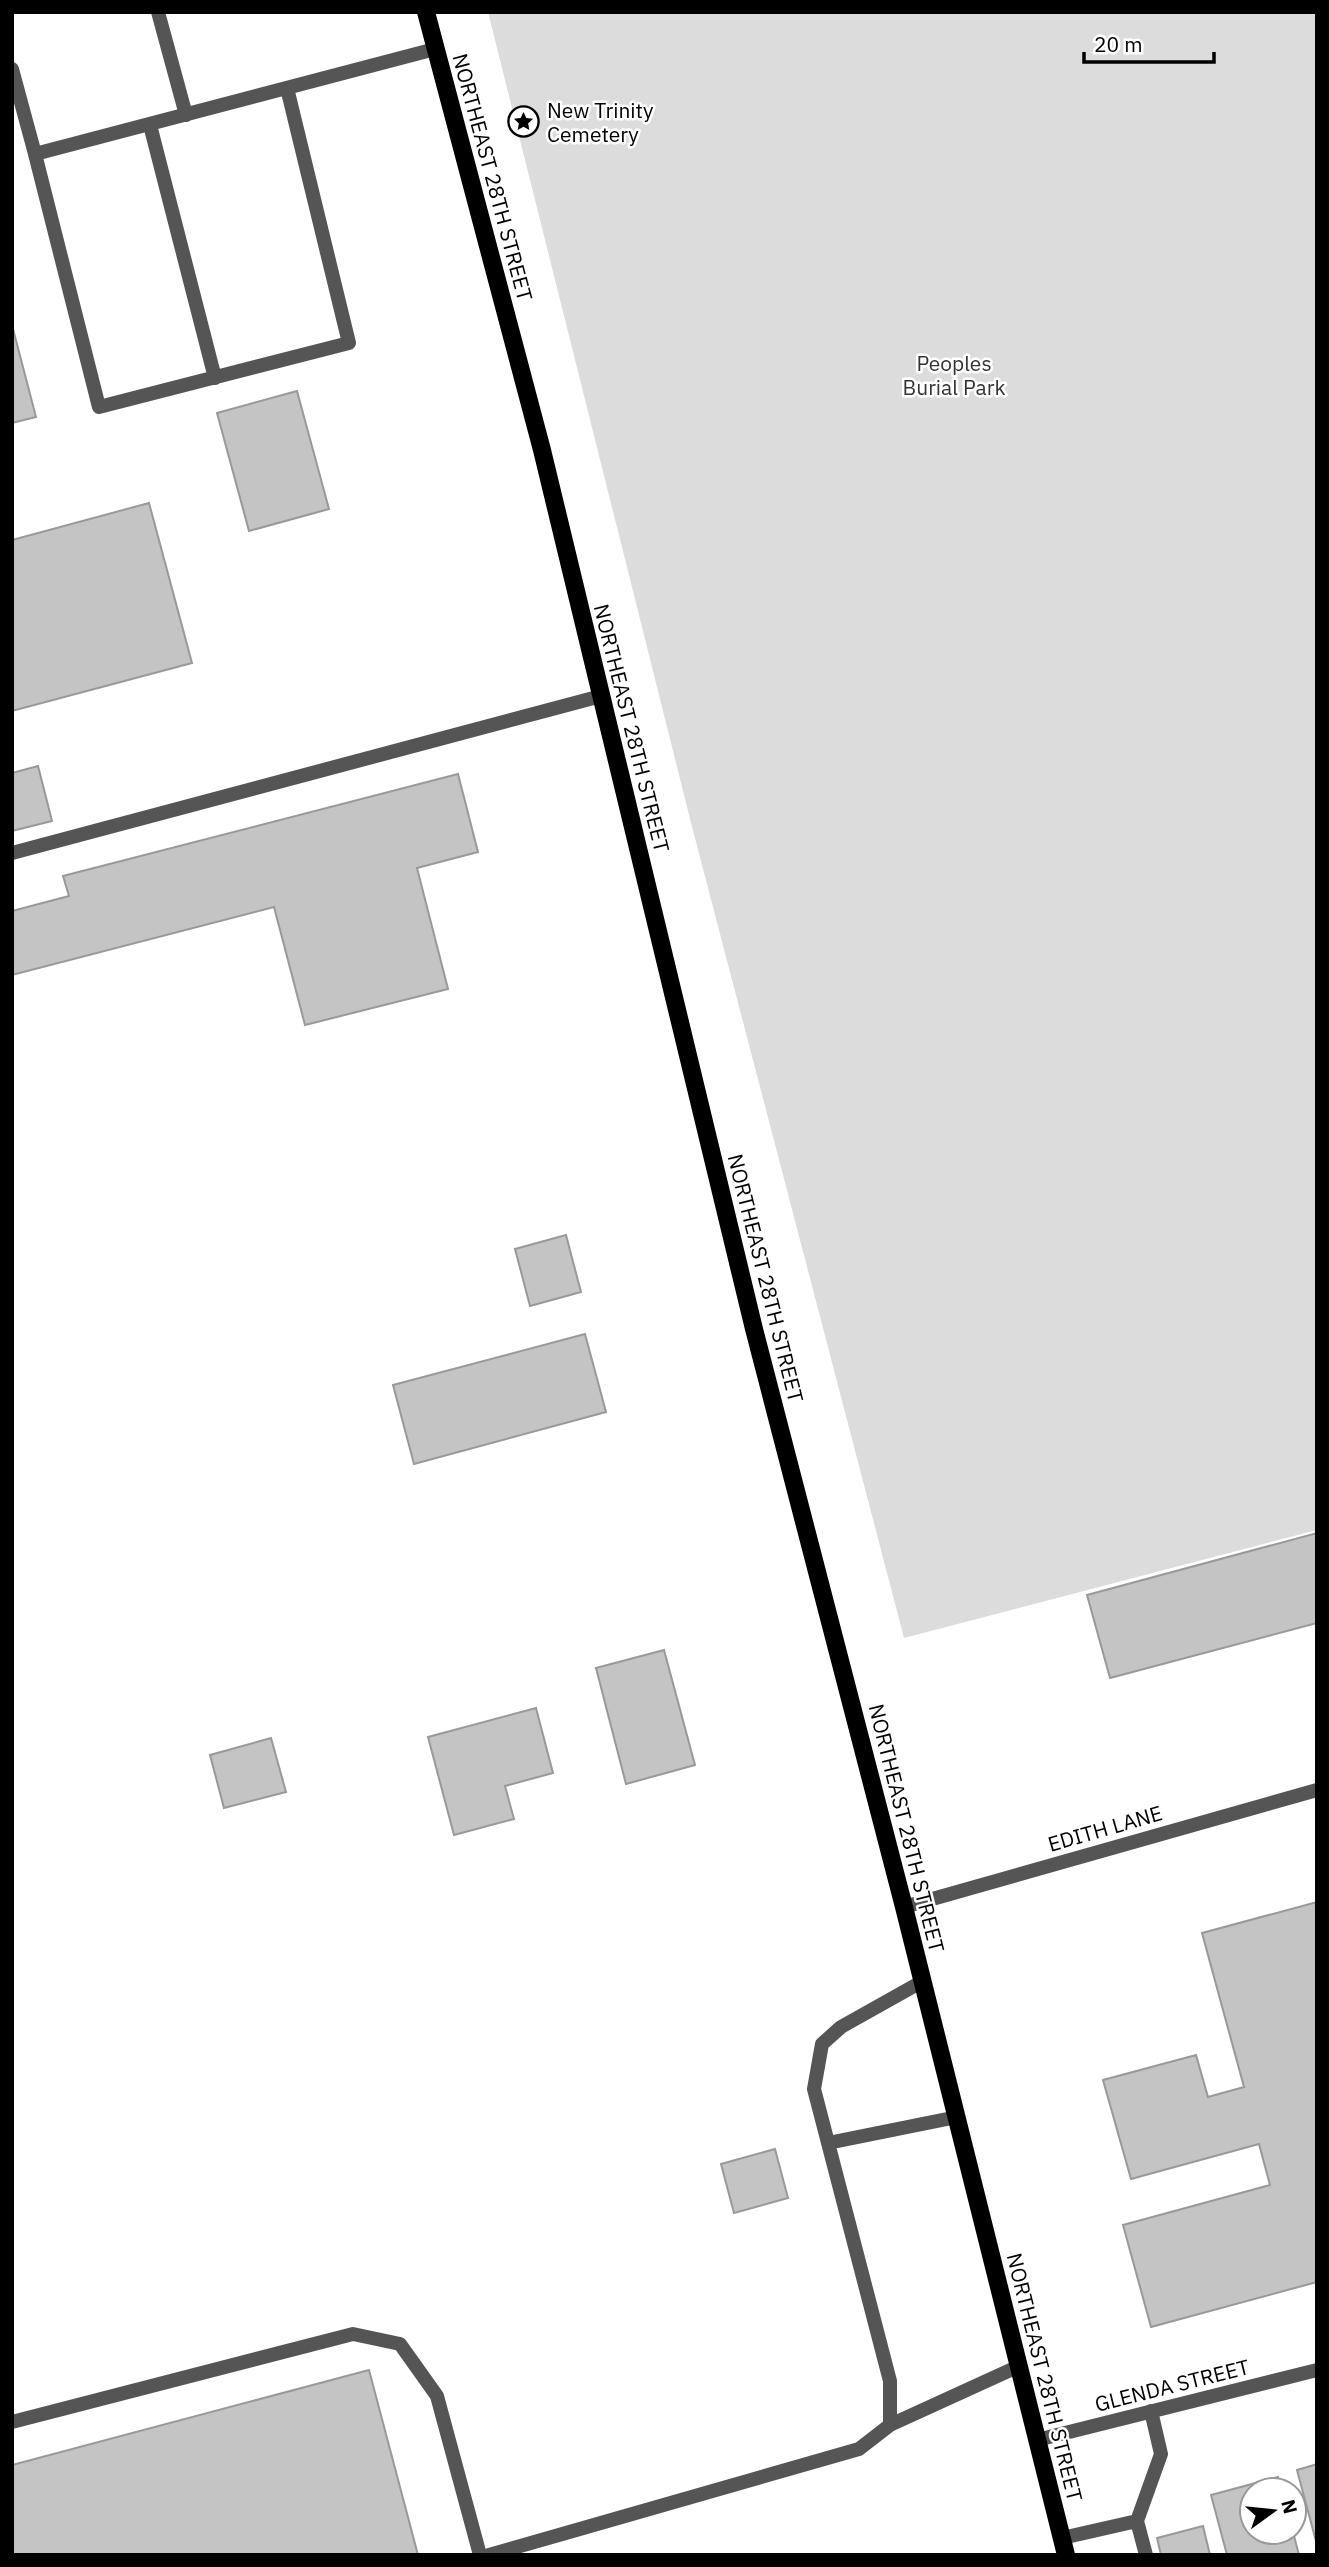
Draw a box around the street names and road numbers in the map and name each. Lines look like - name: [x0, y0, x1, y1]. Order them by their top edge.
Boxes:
- street label: NORTHEAST 28TH STREET: [446, 50, 540, 304]
- street label: NORTHEAST 28TH STREET: [588, 601, 676, 855]
- street label: NORTHEAST 28TH STREET: [722, 1151, 810, 1405]
- street label: NORTHEAST 28TH STREET: [863, 1701, 951, 1955]
- street label: EDITH LANE: [1044, 1798, 1166, 1858]
- street label: NORTHEAST 28TH STREET: [1001, 2250, 1089, 2504]
- street label: GLENDA STREET: [1092, 2352, 1252, 2418]

